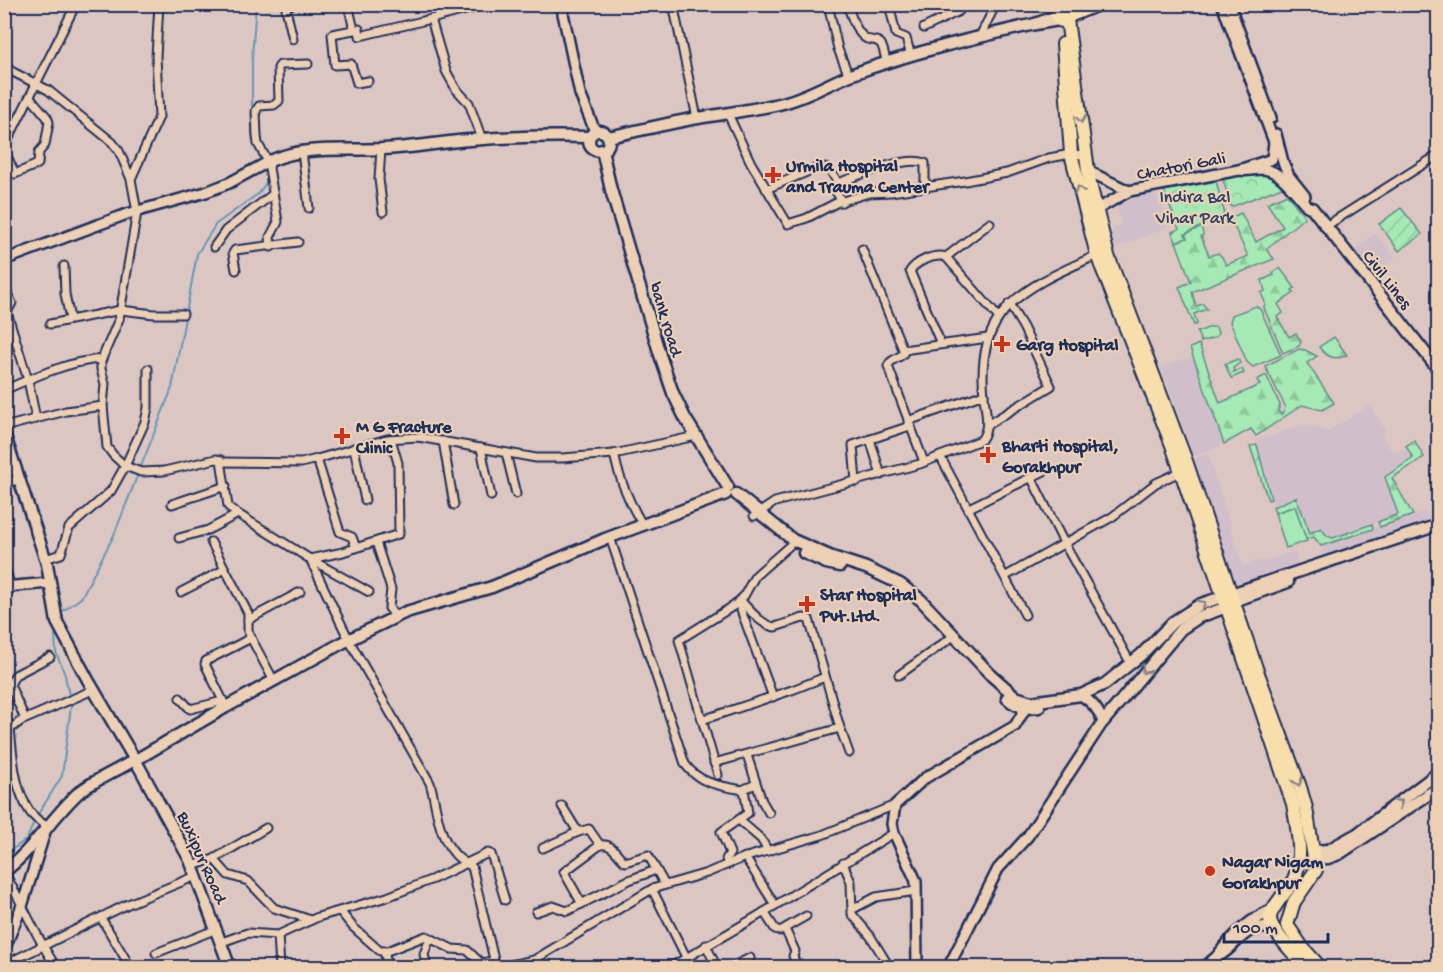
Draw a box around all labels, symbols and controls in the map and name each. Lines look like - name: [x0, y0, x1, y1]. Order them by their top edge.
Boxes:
- one-way arrow: [1074, 115, 1086, 124]
- street label: Chatori Gali: [1135, 149, 1228, 186]
- place label: Urmila Hospital and Trauma Center: [785, 157, 931, 199]
- marker: Urmila Hospital and Trauma Center: [764, 166, 782, 184]
- one-way arrow: [1074, 185, 1087, 195]
- park label: Indira Bal Vihar Park: [1155, 188, 1236, 230]
- street label: Civil Lines: [1357, 247, 1416, 315]
- street label: bank road: [643, 280, 686, 361]
- marker: Garg Hospital: [993, 335, 1011, 353]
- place label: Garg Hospital: [1016, 336, 1119, 357]
- place label: M G Fracture Clinic: [355, 418, 452, 460]
- marker: M G Fracture Clinic: [333, 427, 351, 445]
- place label: Bharti Hospital, Gorakhpur: [1001, 437, 1119, 479]
- marker: Bharti Hospital, Gorakhpur: [979, 446, 997, 464]
- place label: Star Hospital Pvt.Ltd.: [819, 586, 917, 628]
- marker: Star Hospital Pvt.Ltd.: [798, 595, 816, 613]
- one-way arrow: [1196, 600, 1207, 612]
- one-way arrow: [1141, 663, 1152, 674]
- one-way arrow: [1291, 776, 1304, 787]
- one-way arrow: [1392, 799, 1403, 810]
- street label: Buxipur Road: [171, 808, 231, 908]
- place label: Nagar Nigam Gorakhpur: [1222, 853, 1323, 895]
- marker: Nagar Nigam Gorakhpur: [1203, 864, 1217, 878]
- scale bar: [1224, 906, 1328, 944]
- text: 100 m: [1232, 919, 1278, 940]

